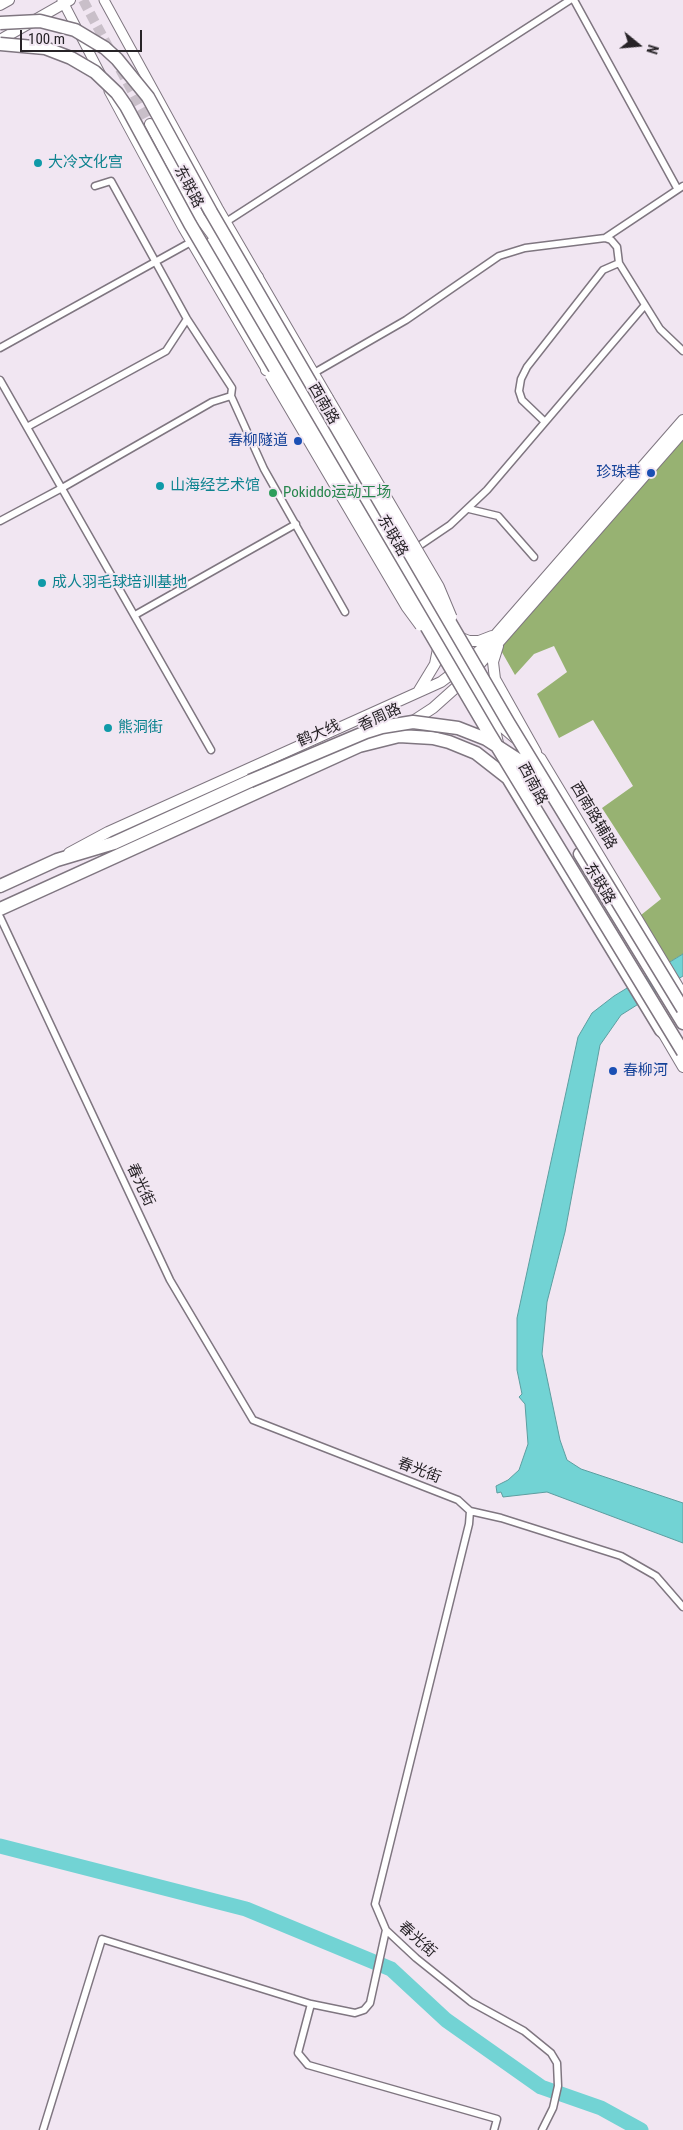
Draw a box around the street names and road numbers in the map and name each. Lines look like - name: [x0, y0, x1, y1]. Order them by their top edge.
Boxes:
- street label: 东联路: [169, 163, 207, 211]
- street label: 西南路: [304, 380, 342, 428]
- street label: 东联路: [373, 512, 411, 560]
- street label: 香周路: [356, 700, 404, 736]
- street label: 鹤大线: [295, 717, 343, 751]
- street label: 西南路: [513, 760, 551, 808]
- street label: 西南路辅路: [566, 779, 620, 853]
- street label: 东联路: [580, 860, 618, 908]
- street label: 春光街: [122, 1161, 158, 1209]
- street label: 春光街: [395, 1455, 443, 1487]
- street label: 春光街: [394, 1918, 440, 1962]

